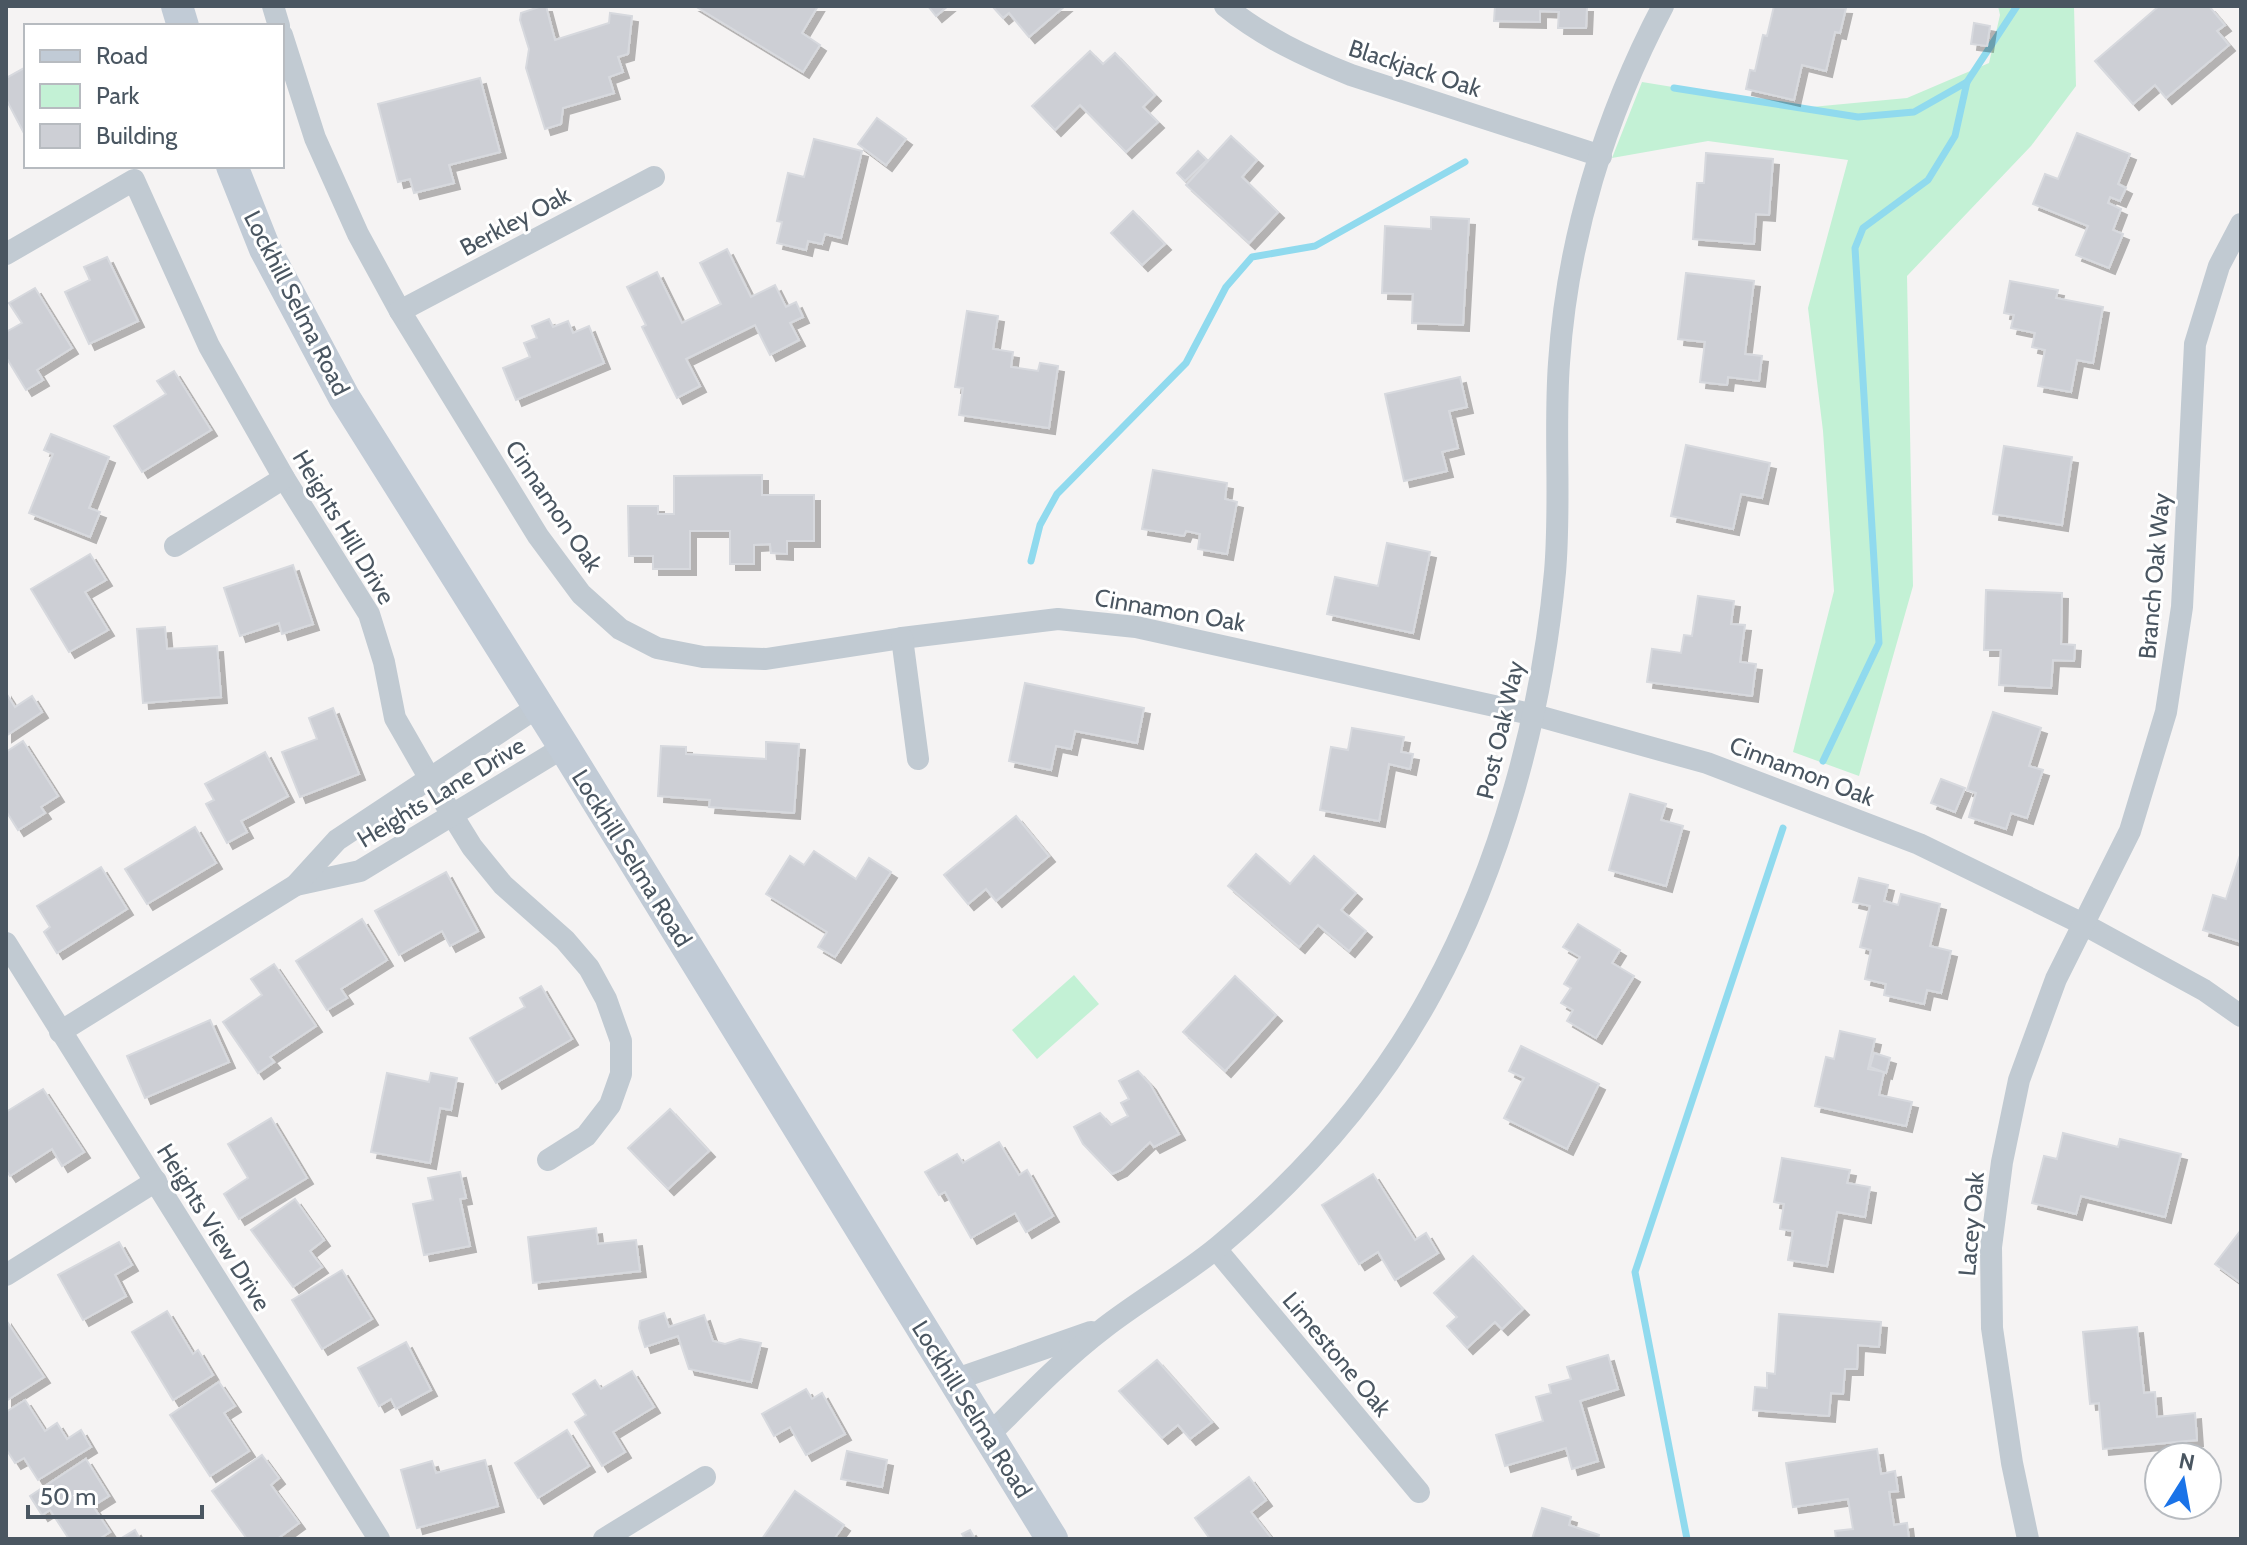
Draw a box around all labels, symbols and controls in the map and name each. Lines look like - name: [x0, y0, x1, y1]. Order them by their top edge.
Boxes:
- legend: [24, 24, 284, 168]
- street label: Blackjack Oak: [1345, 33, 1485, 103]
- text: Road: [96, 41, 148, 70]
- text: Park: [96, 81, 139, 110]
- text: Building: [96, 121, 178, 150]
- street label: Berkley Oak: [455, 180, 575, 262]
- street label: Lockhill Selma Road: [238, 206, 356, 400]
- street label: Cinnamon Oak: [499, 435, 609, 578]
- street label: Heights Hill Drive: [287, 445, 401, 609]
- street label: Branch Oak Way: [2132, 492, 2176, 660]
- street label: Cinnamon Oak: [1092, 582, 1248, 638]
- street label: Post Oak Way: [1470, 658, 1530, 802]
- street label: Heights Lane Drive: [352, 730, 530, 854]
- street label: Cinnamon Oak: [1726, 730, 1879, 812]
- street label: Lockhill Selma Road: [566, 764, 698, 952]
- street label: Heights View Drive: [151, 1138, 277, 1316]
- street label: Lacey Oak: [1952, 1170, 1990, 1277]
- street label: Limestone Oak: [1277, 1286, 1398, 1422]
- street label: Lockhill Selma Road: [906, 1315, 1038, 1503]
- north arrow: [2143, 1441, 2223, 1521]
- text: N: [2177, 1447, 2197, 1477]
- scale bar: [28, 1469, 202, 1519]
- text: 50 m: [40, 1482, 96, 1511]

